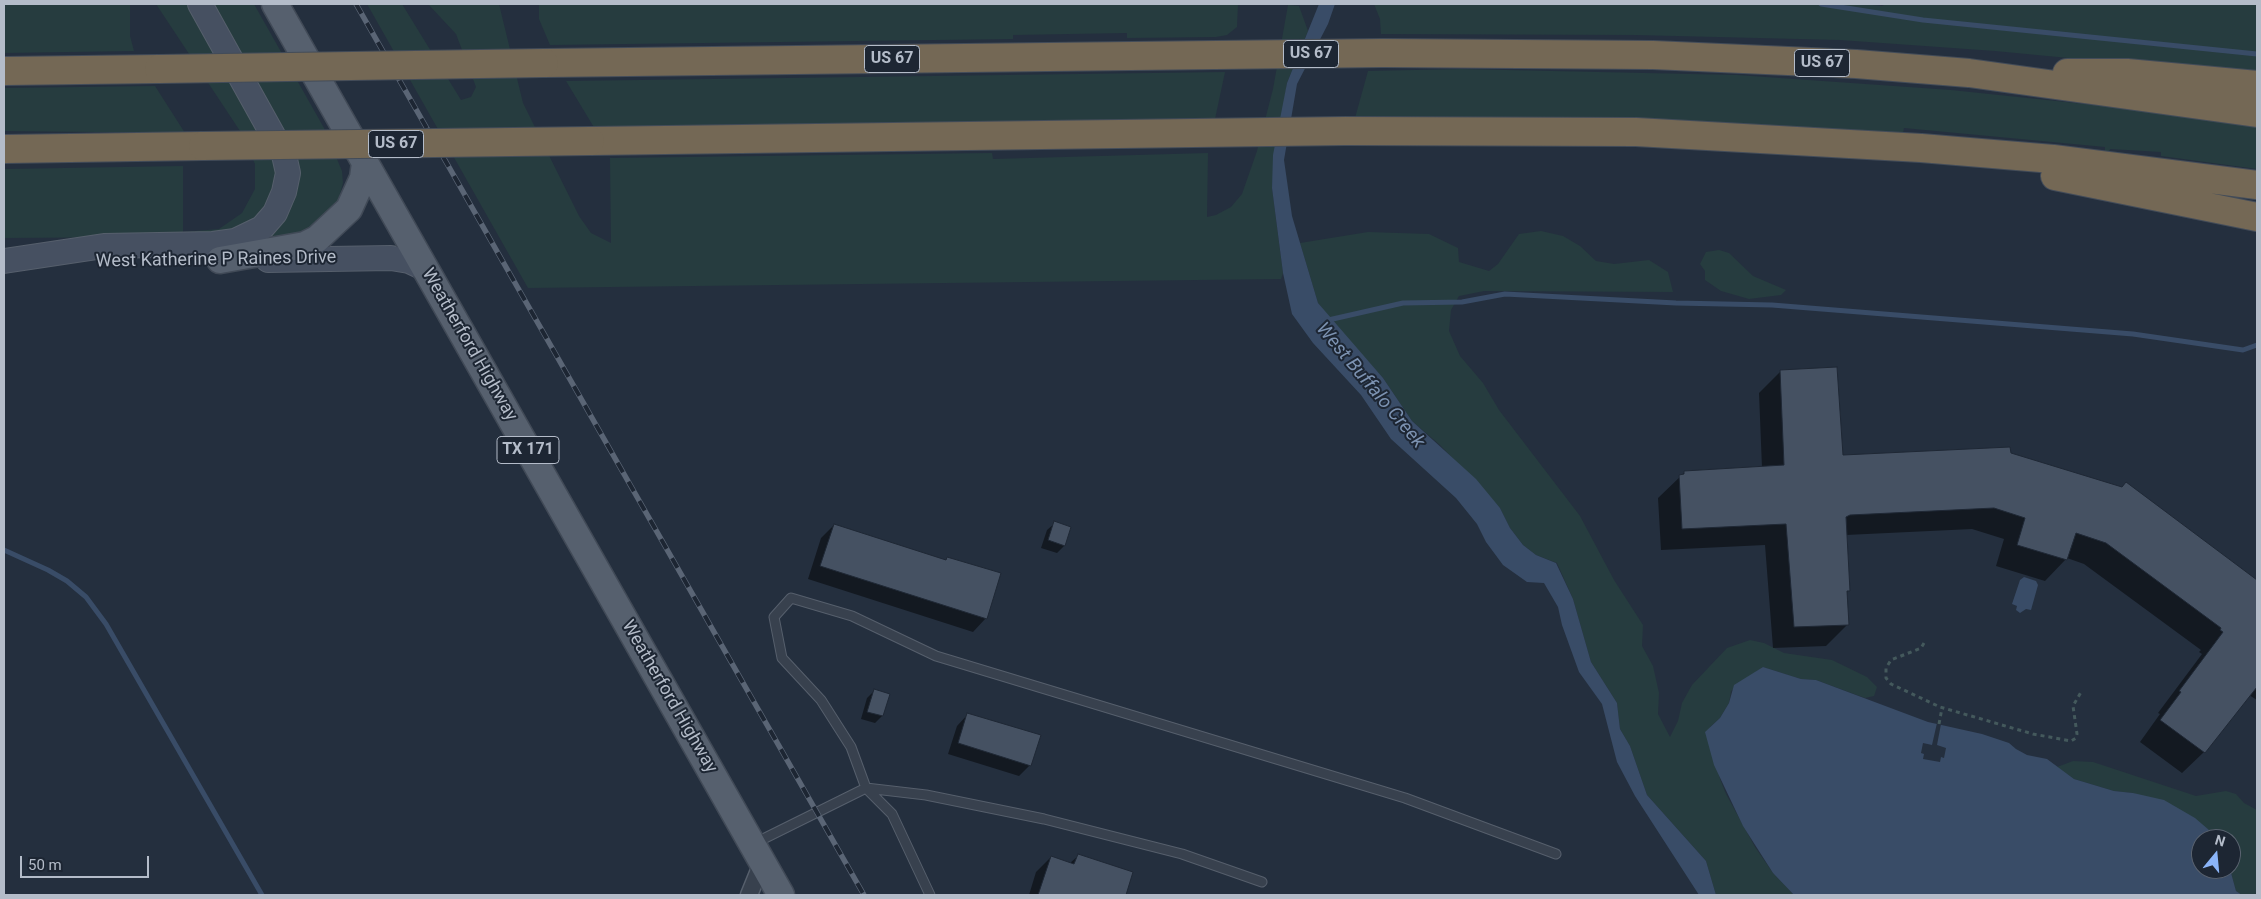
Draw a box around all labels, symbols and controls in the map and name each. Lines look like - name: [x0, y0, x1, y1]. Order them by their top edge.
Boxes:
- road number: US 67: [1284, 41, 1338, 68]
- road number: US 67: [864, 46, 920, 72]
- road number: US 67: [1794, 49, 1850, 76]
- road number: US 67: [368, 130, 424, 158]
- street label: West Katherine P Raines Drive: [96, 247, 336, 273]
- street label: Weatherford Highway: [416, 265, 522, 425]
- water label: West Buffalo Creek: [1311, 318, 1429, 454]
- road number: TX 171: [497, 436, 559, 464]
- street label: Weatherford Highway: [616, 617, 722, 777]
- north arrow: [2191, 829, 2241, 879]
- text: N: [2213, 832, 2227, 850]
- scale bar: [22, 846, 151, 878]
- text: 50 m: [28, 856, 62, 874]

